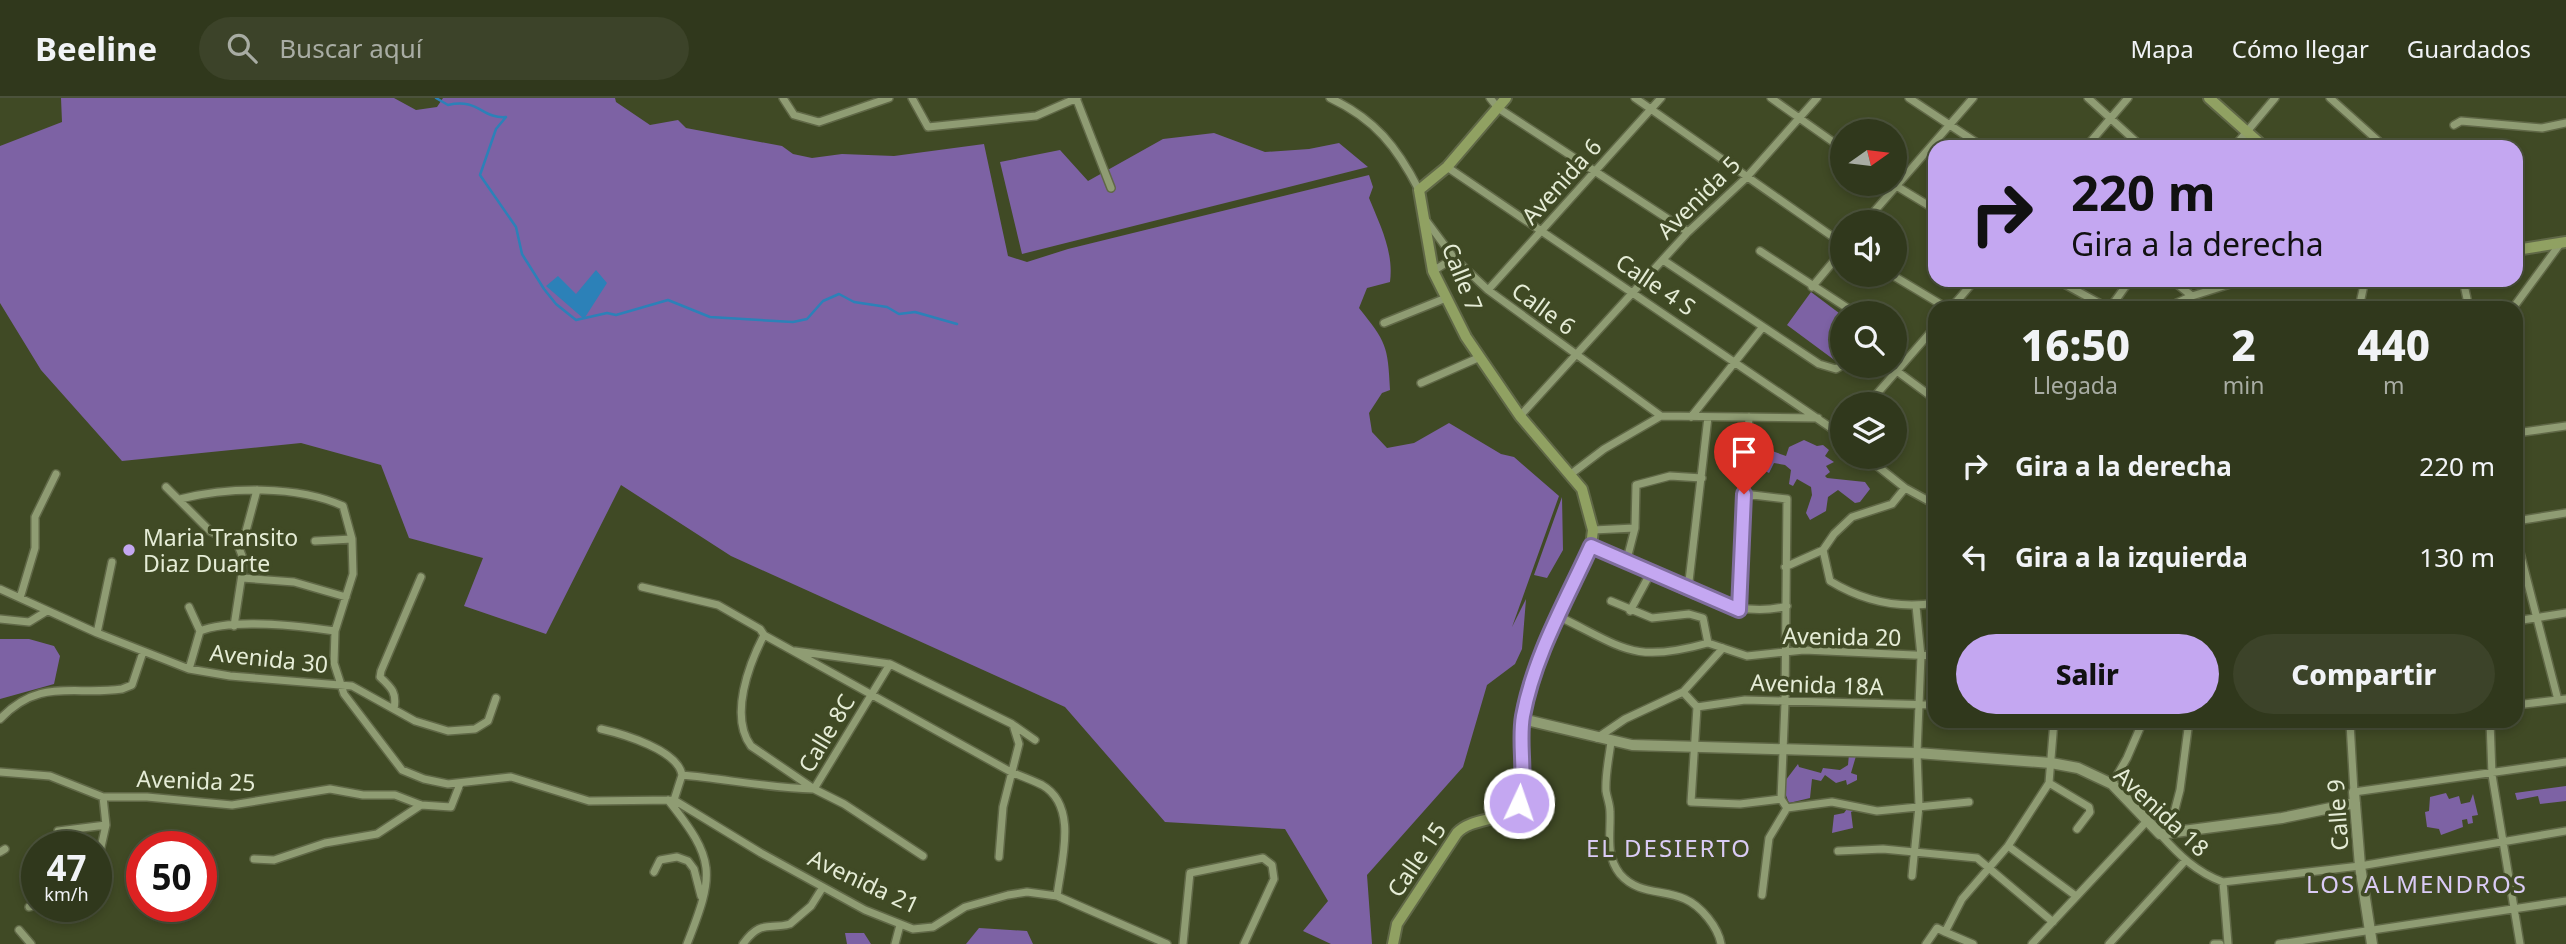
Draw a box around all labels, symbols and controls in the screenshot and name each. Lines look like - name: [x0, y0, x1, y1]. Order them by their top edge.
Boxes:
- search box: [199, 17, 689, 80]
- text: Beeline: [35, 26, 157, 71]
- icon: search: [223, 29, 261, 67]
- text: Buscar aquí: [279, 30, 423, 66]
- text: Mapa: [2130, 32, 2194, 65]
- text: Cómo llegar: [2232, 32, 2369, 65]
- text: Guardados: [2407, 32, 2531, 65]
- north arrow: [1830, 119, 1908, 196]
- map controls: [1830, 119, 1907, 469]
- street label: Avenida 6: [1514, 131, 1608, 231]
- street label: Avenida 5: [1649, 148, 1747, 246]
- text: 220 m: [2071, 159, 2216, 225]
- icon: right: [1956, 168, 2047, 259]
- button: sound: [1830, 210, 1907, 287]
- text: Gira a la derecha: [2071, 222, 2324, 265]
- street label: Calle 7: [1435, 238, 1491, 316]
- street label: Calle 4 S: [1610, 246, 1702, 322]
- street label: Calle 6: [1506, 274, 1582, 342]
- button: search: [1830, 301, 1907, 378]
- text: 16:50: [2021, 316, 2130, 373]
- text: 2: [2231, 316, 2256, 373]
- text: 440: [2357, 316, 2430, 373]
- text: Llegada: [2033, 369, 2118, 401]
- text: min: [2223, 369, 2264, 401]
- text: m: [2383, 369, 2404, 401]
- button: layers: [1830, 392, 1907, 469]
- pin: [1714, 422, 1774, 494]
- icon: arrive: [1725, 433, 1763, 471]
- icon: right: [1956, 447, 1994, 485]
- text: Gira a la derecha: [2015, 448, 2232, 484]
- text: 220 m: [2419, 448, 2495, 484]
- place label: Maria Transito Diaz Duarte: [143, 521, 298, 579]
- icon: left: [1956, 538, 1994, 576]
- text: Gira a la izquierda: [2015, 539, 2248, 575]
- text: 130 m: [2419, 539, 2495, 575]
- marker: Maria Transito Diaz Duarte: [121, 542, 137, 558]
- street label: Avenida 20: [1782, 619, 1902, 653]
- button: Salir: [1956, 634, 2219, 714]
- button: Compartir: [2233, 634, 2495, 714]
- street label: Avenida 30: [208, 636, 330, 680]
- street label: Avenida 18A: [1750, 666, 1885, 702]
- street label: Calle 8C: [790, 688, 862, 778]
- street label: Avenida 18: [2108, 759, 2216, 863]
- street label: Avenida 25: [136, 762, 256, 798]
- position arrow: [1482, 766, 1556, 840]
- street label: Calle 9: [2319, 778, 2355, 852]
- street label: Calle 15: [1379, 815, 1453, 903]
- speed limit sign: 50: [126, 831, 217, 922]
- district label: EL DESIERTO: [1586, 831, 1752, 864]
- street label: Avenida 21: [803, 841, 925, 921]
- text: 47: [46, 844, 87, 891]
- district label: LOS ALMENDROS: [2306, 867, 2528, 900]
- text: km/h: [44, 882, 89, 906]

